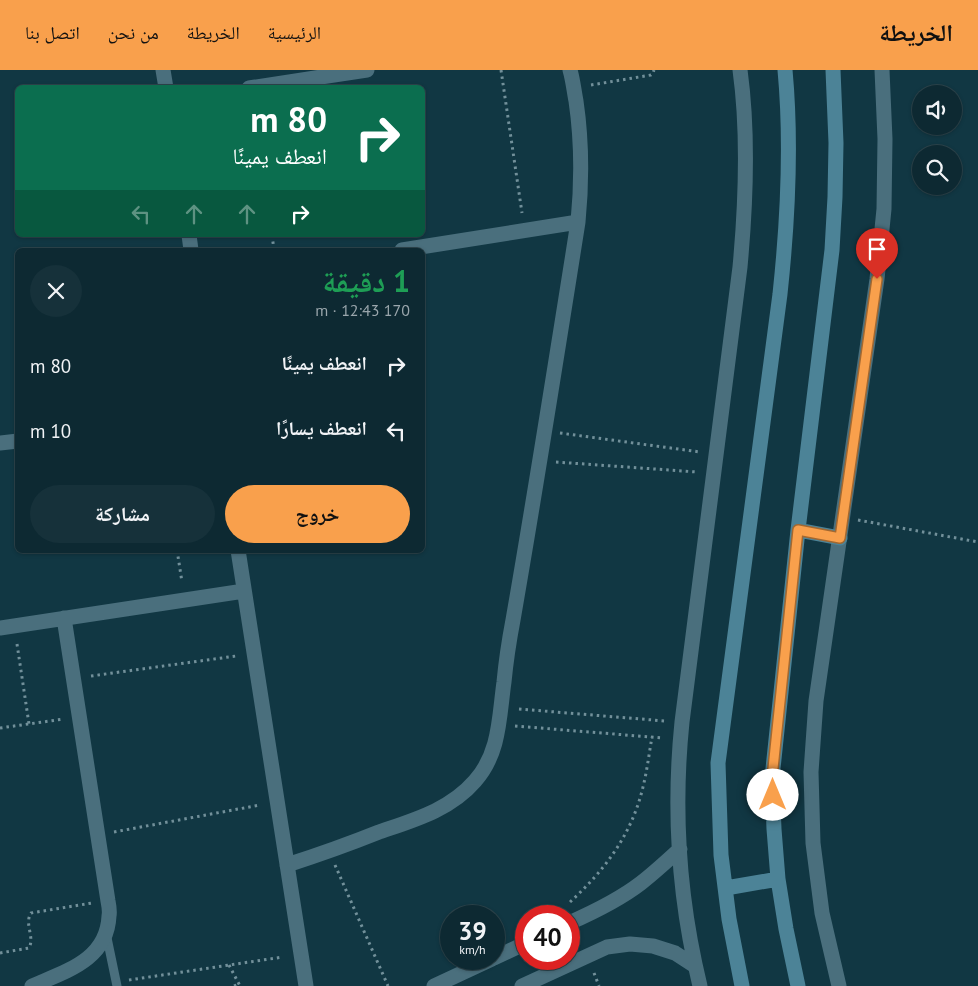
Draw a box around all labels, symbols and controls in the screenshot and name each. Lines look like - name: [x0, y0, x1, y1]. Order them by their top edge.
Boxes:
- text: الخريطة: [879, 17, 953, 48]
- text: اتصل بنا: [25, 21, 80, 44]
- text: من نحن: [108, 21, 159, 44]
- text: الخريطة: [187, 21, 240, 44]
- text: الرئيسية: [268, 21, 321, 44]
- map controls: [912, 85, 962, 195]
- button: sound: [912, 85, 962, 135]
- text: 80 m: [250, 96, 327, 142]
- icon: right: [345, 105, 410, 170]
- text: انعطف يمينًا: [232, 142, 327, 170]
- button: search: [912, 145, 962, 195]
- icon: left: [127, 200, 155, 228]
- icon: ahead: [180, 200, 208, 228]
- icon: ahead: [233, 200, 261, 228]
- icon: right: [286, 200, 314, 228]
- pin: [856, 228, 898, 279]
- icon: arrive: [863, 235, 891, 263]
- text: 1 دقيقة: [322, 261, 410, 300]
- button: close: [30, 265, 82, 317]
- text: 170 m · 12:43: [315, 300, 410, 320]
- text: انعطف يمينًا: [282, 351, 367, 375]
- icon: right: [382, 352, 410, 380]
- text: 80 m: [30, 354, 71, 378]
- text: انعطف يسارًا: [276, 416, 367, 440]
- icon: left: [382, 417, 410, 445]
- text: 10 m: [30, 419, 71, 443]
- button: مشاركة: [30, 485, 215, 543]
- button: خروج: [225, 485, 410, 543]
- position arrow: [746, 768, 798, 820]
- speed limit sign: 40: [515, 905, 580, 970]
- text: 39: [458, 915, 487, 947]
- text: km/h: [459, 942, 486, 957]

